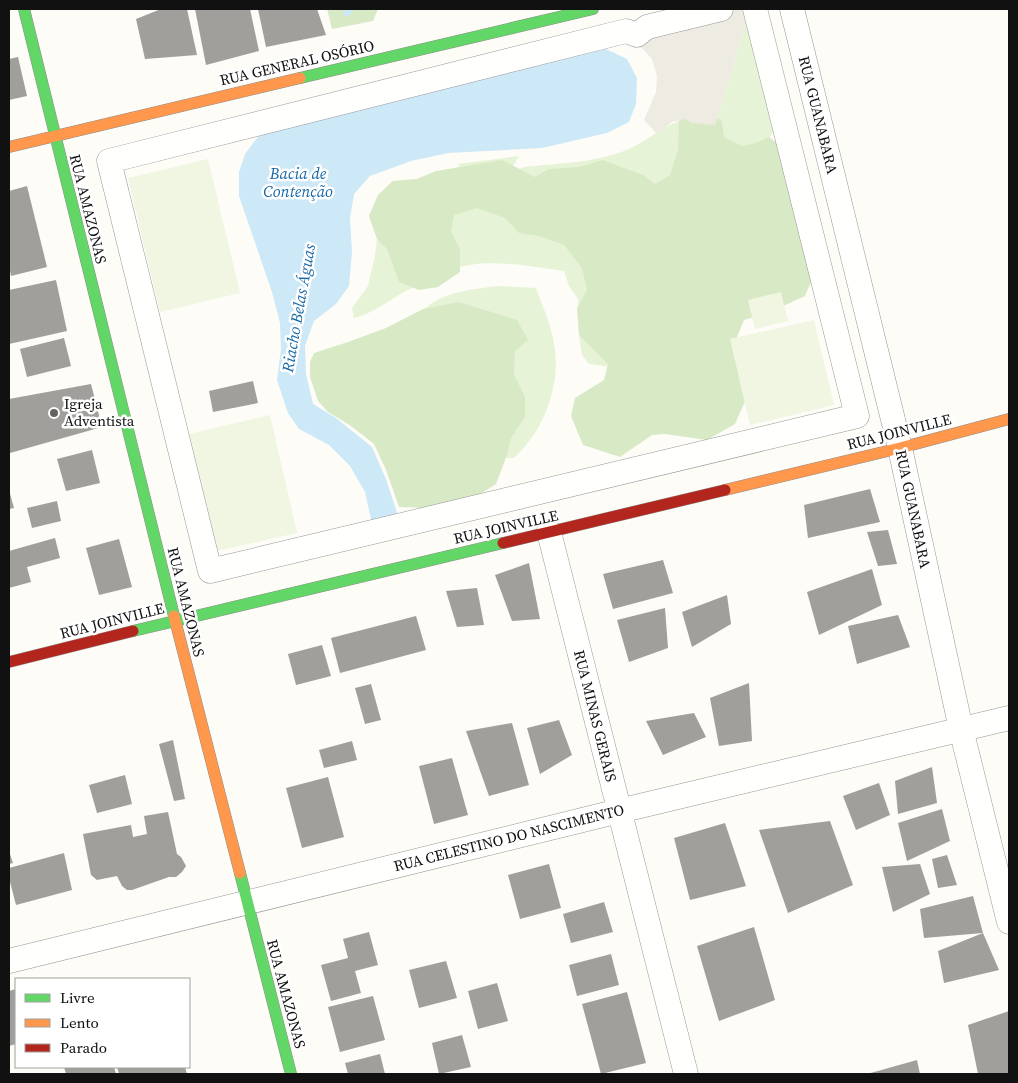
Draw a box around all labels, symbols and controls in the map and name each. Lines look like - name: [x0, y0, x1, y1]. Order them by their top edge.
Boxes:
- street label: RUA GENERAL OSÓRIO: [218, 35, 376, 90]
- street label: RUA GUANABARA: [794, 54, 843, 176]
- street label: RUA AMAZONAS: [65, 152, 112, 266]
- water label: Bacia de Contenção: [263, 162, 333, 202]
- water label: Riacho Belas Águas: [276, 242, 320, 375]
- place label: Igreja Adventista: [64, 393, 135, 431]
- marker: Igreja Adventista: [48, 407, 60, 419]
- street label: RUA JOINVILLE: [845, 408, 953, 455]
- street label: RUA GUANABARA: [891, 448, 936, 570]
- street label: RUA JOINVILLE: [451, 504, 560, 549]
- street label: RUA AMAZONAS: [163, 545, 210, 659]
- street label: RUA JOINVILLE: [58, 597, 166, 644]
- street label: RUA MINAS GERAIS: [569, 648, 622, 784]
- street label: RUA CELESTINO DO NASCIMENTO: [391, 799, 626, 876]
- street label: RUA AMAZONAS: [262, 937, 311, 1051]
- legend: [15, 978, 190, 1068]
- text: Livre: [60, 987, 95, 1008]
- text: Lento: [60, 1012, 99, 1033]
- text: Parado: [60, 1037, 107, 1058]

